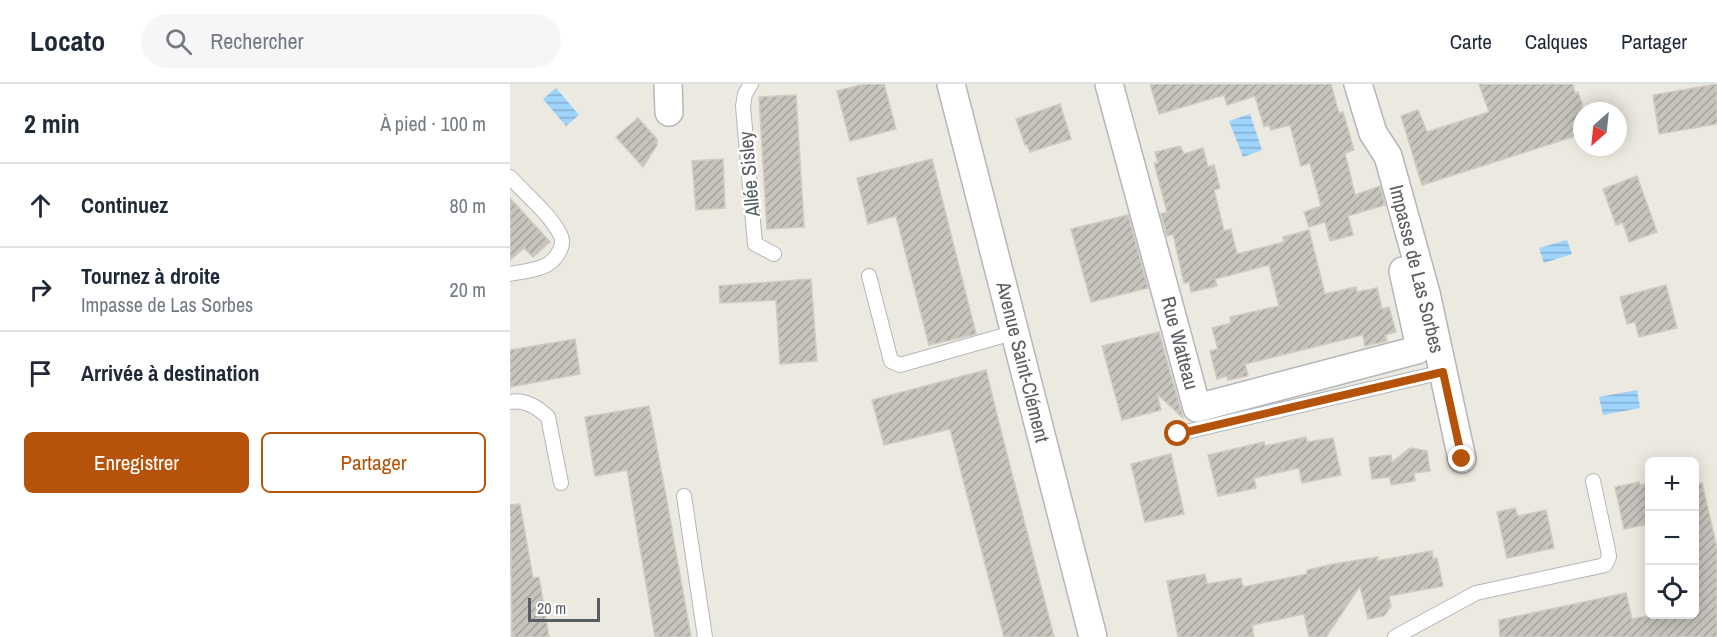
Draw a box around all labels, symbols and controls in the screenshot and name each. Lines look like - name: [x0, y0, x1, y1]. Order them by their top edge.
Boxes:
- search box: [141, 14, 561, 68]
- text: Locato: [30, 22, 105, 60]
- icon: search: [162, 25, 195, 58]
- text: Rechercher: [210, 26, 304, 56]
- text: Carte: [1450, 27, 1492, 56]
- text: Calques: [1525, 27, 1588, 56]
- text: Partager: [1621, 27, 1687, 56]
- north arrow: [1573, 102, 1627, 156]
- text: 2 min: [24, 106, 80, 141]
- text: À pied · 100 m: [380, 110, 486, 137]
- street label: Allée Sisley: [731, 129, 766, 219]
- street label: Impasse de Las Sorbes: [1384, 182, 1451, 356]
- icon: ahead: [24, 189, 57, 222]
- text: Continuez: [81, 190, 168, 220]
- text: 80 m: [450, 192, 486, 219]
- text: Tournez à droite: [81, 261, 220, 291]
- icon: right: [24, 273, 57, 306]
- text: 20 m: [450, 276, 486, 303]
- street label: Avenue Saint-Clément: [990, 278, 1057, 445]
- text: Impasse de Las Sorbes: [81, 291, 253, 318]
- street label: Rue Watteau: [1155, 293, 1206, 392]
- icon: arrive: [24, 357, 57, 390]
- text: Arrivée à destination: [81, 358, 259, 388]
- route start: [1164, 420, 1190, 446]
- button: Enregistrer: [24, 432, 249, 493]
- button: Partager: [261, 432, 486, 493]
- route end: [1448, 445, 1474, 471]
- map controls: [1645, 457, 1699, 619]
- button: +: [1645, 457, 1699, 511]
- button: −: [1645, 511, 1699, 565]
- button: locate: [1645, 565, 1699, 619]
- scale bar: [528, 595, 600, 622]
- text: 20 m: [537, 597, 566, 619]

